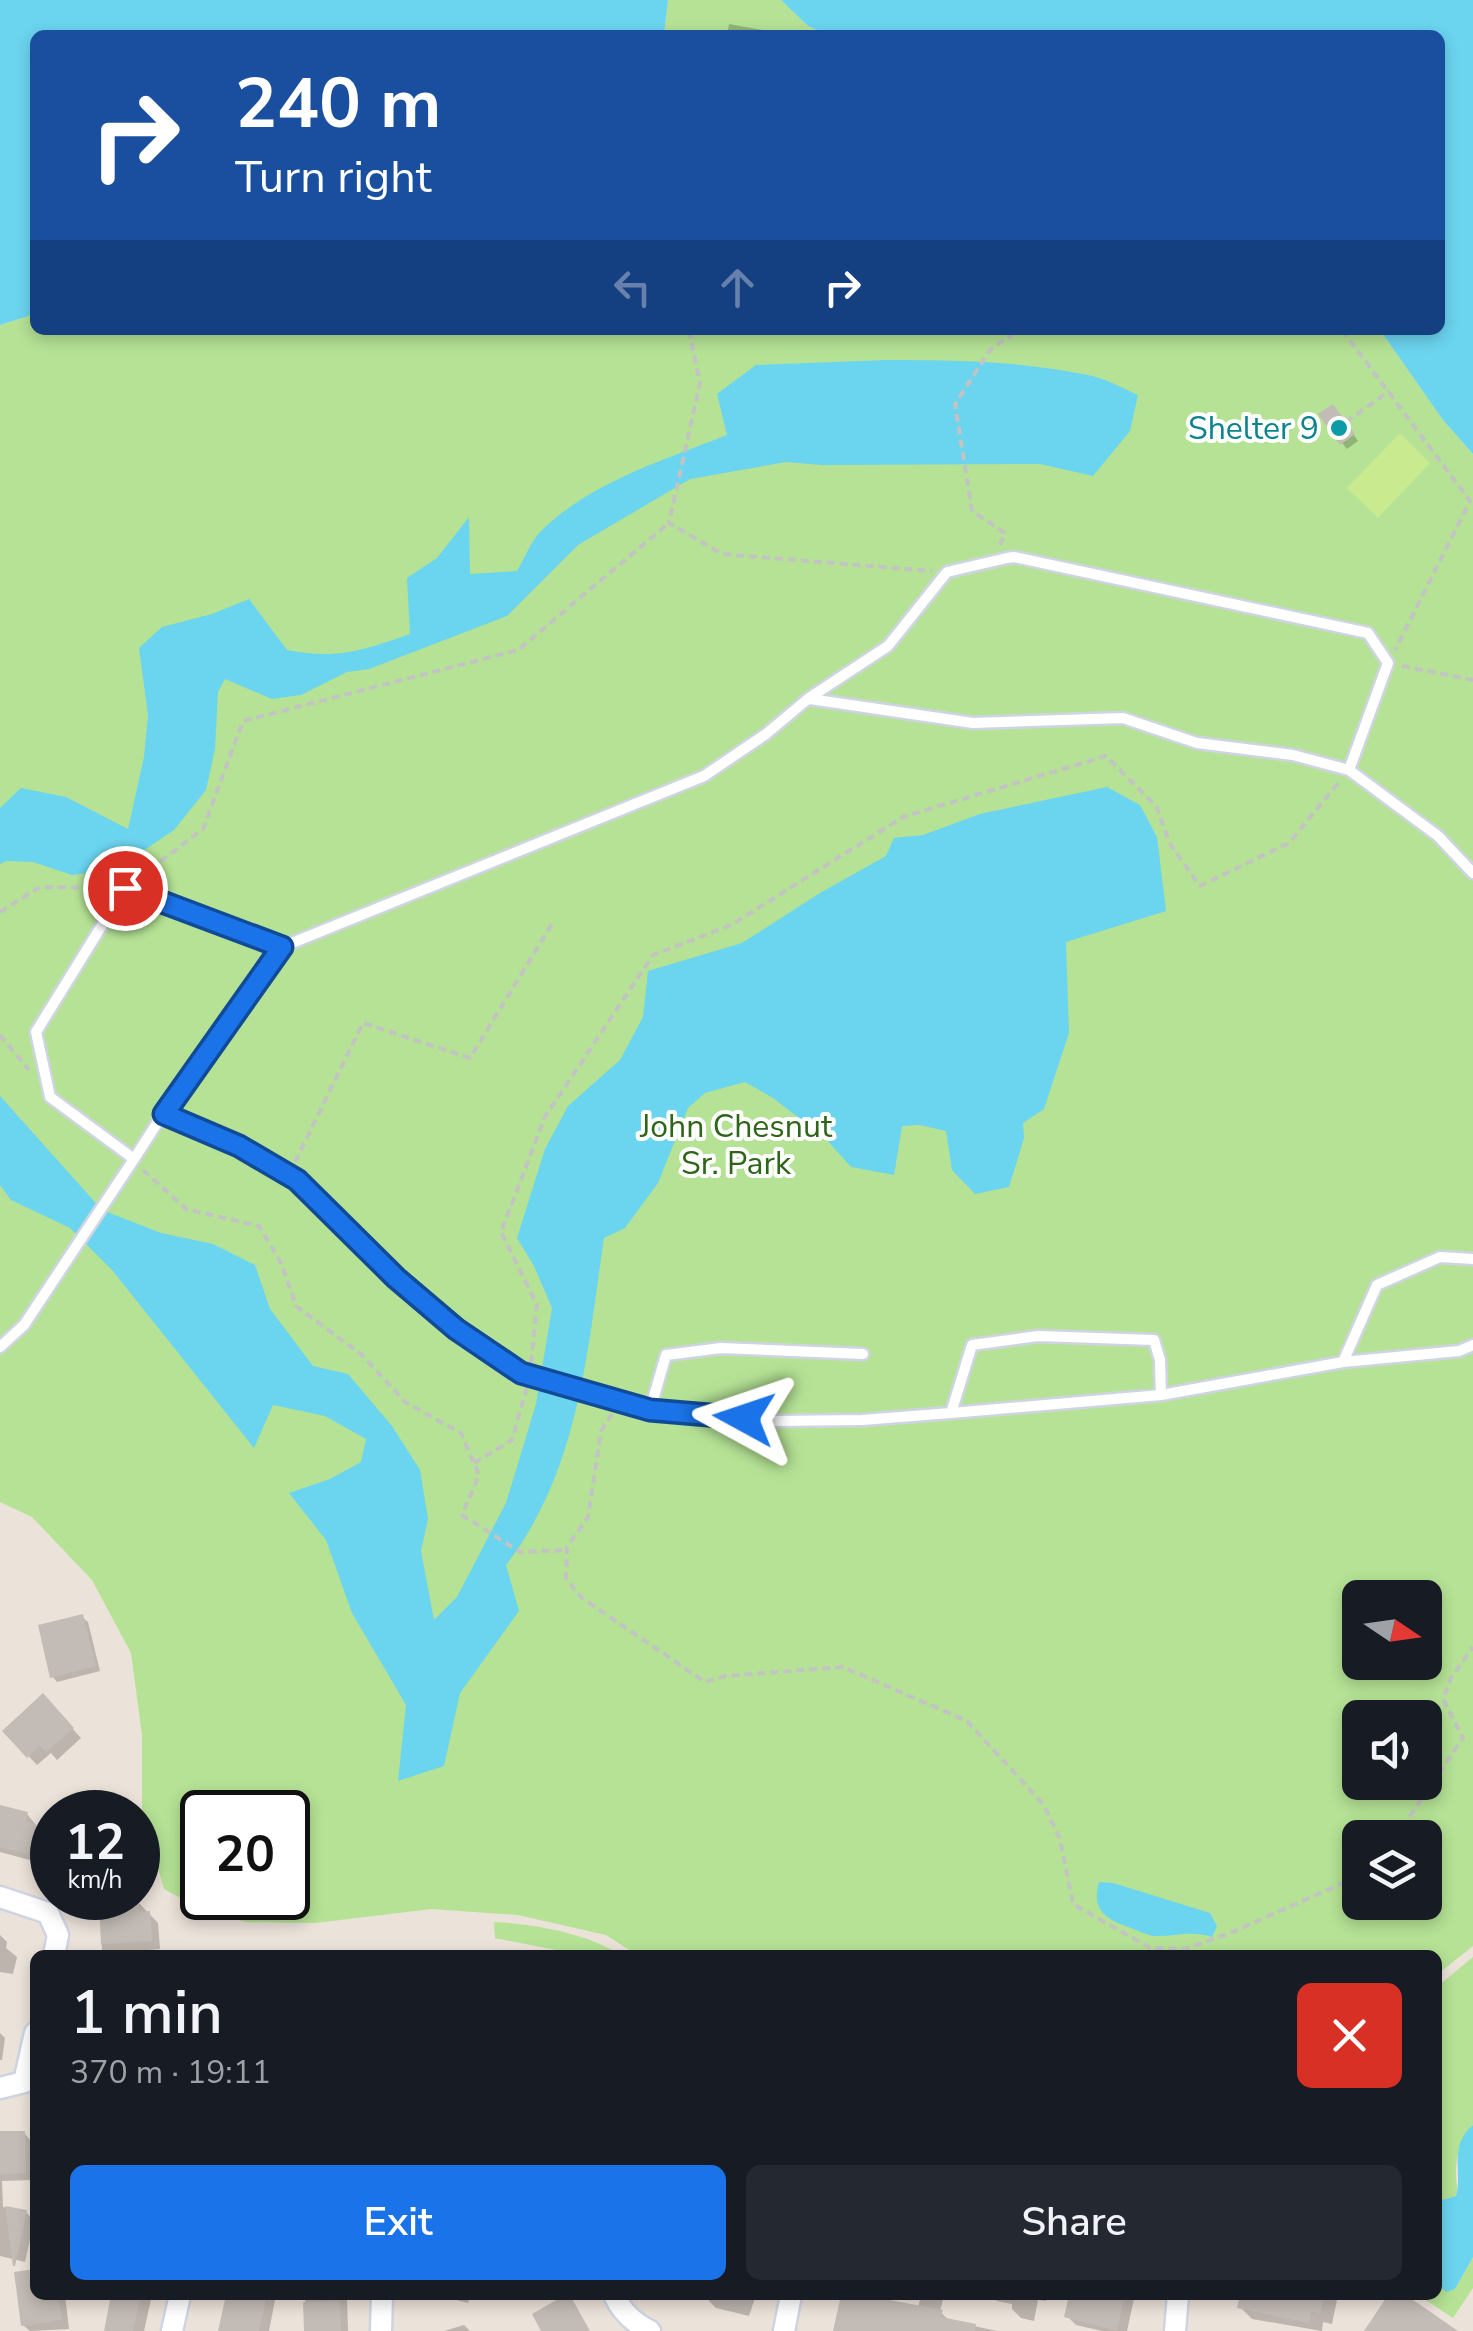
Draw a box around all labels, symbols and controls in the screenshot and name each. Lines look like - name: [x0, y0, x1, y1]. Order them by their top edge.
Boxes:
- text: 240 m: [235, 56, 441, 152]
- icon: right: [70, 70, 200, 200]
- text: Turn right: [235, 147, 432, 208]
- icon: left: [605, 260, 660, 315]
- icon: ahead: [710, 260, 765, 315]
- icon: right: [815, 260, 870, 315]
- place label: Shelter 9: [1188, 407, 1319, 450]
- marker: Shelter 9: [1328, 417, 1350, 439]
- pin: [83, 846, 168, 931]
- icon: arrive: [98, 861, 153, 916]
- park label: John Chesnut Sr. Park: [639, 1105, 833, 1185]
- position arrow: [692, 1366, 796, 1470]
- north arrow: [1342, 1580, 1442, 1680]
- map controls: [1342, 1580, 1442, 1920]
- button: sound: [1342, 1700, 1442, 1800]
- speed limit sign: 20: [180, 1790, 310, 1920]
- text: 12: [65, 1808, 125, 1877]
- button: layers: [1342, 1820, 1442, 1920]
- text: km/h: [67, 1863, 123, 1897]
- text: 1 min: [70, 1972, 223, 2054]
- button: close: [1297, 1983, 1402, 2088]
- text: 370 m · 19:11: [70, 2051, 271, 2094]
- button: Exit: [70, 2165, 726, 2280]
- button: Share: [746, 2165, 1402, 2280]

